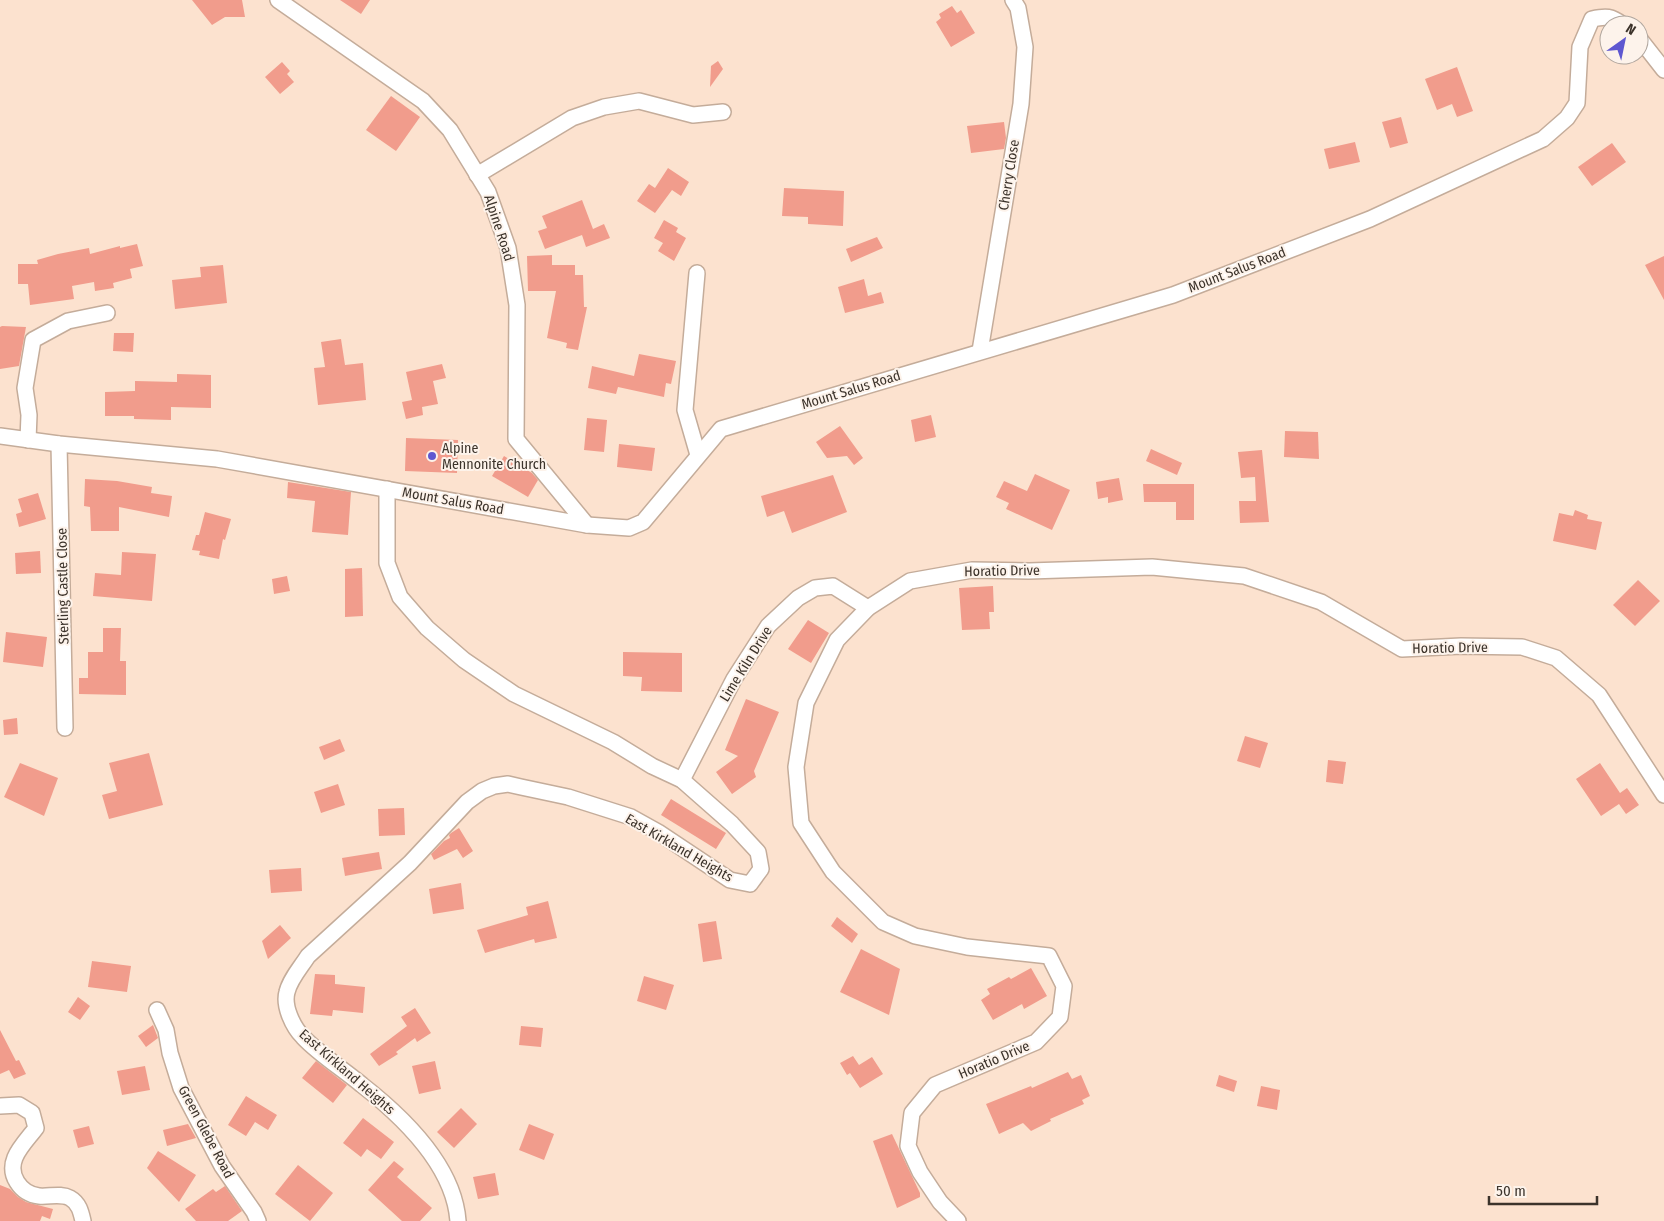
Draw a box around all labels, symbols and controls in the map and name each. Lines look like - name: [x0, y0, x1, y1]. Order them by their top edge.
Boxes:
- north arrow: [1599, 15, 1649, 65]
- text: N: [1623, 20, 1639, 39]
- street label: Cherry Close: [995, 138, 1023, 212]
- street label: Alpine Road: [480, 193, 518, 263]
- street label: Mount Salus Road: [1186, 244, 1288, 296]
- street label: Mount Salus Road: [799, 367, 903, 413]
- place label: Alpine Mennonite Church: [442, 440, 546, 473]
- marker: Alpine Mennonite Church: [426, 450, 438, 462]
- street label: Mount Salus Road: [401, 484, 505, 518]
- street label: Sterling Castle Close: [53, 528, 73, 644]
- street label: Horatio Drive: [964, 562, 1040, 580]
- street label: Lime Kiln Drive: [716, 623, 776, 705]
- street label: Horatio Drive: [1412, 639, 1488, 657]
- street label: East Kirkland Heights: [622, 810, 736, 886]
- street label: East Kirkland Heights: [296, 1026, 398, 1118]
- street label: Horatio Drive: [956, 1037, 1032, 1083]
- street label: Green Glebe Road: [174, 1083, 238, 1181]
- scale bar: [1489, 1174, 1596, 1206]
- text: 50 m: [1496, 1182, 1526, 1200]

